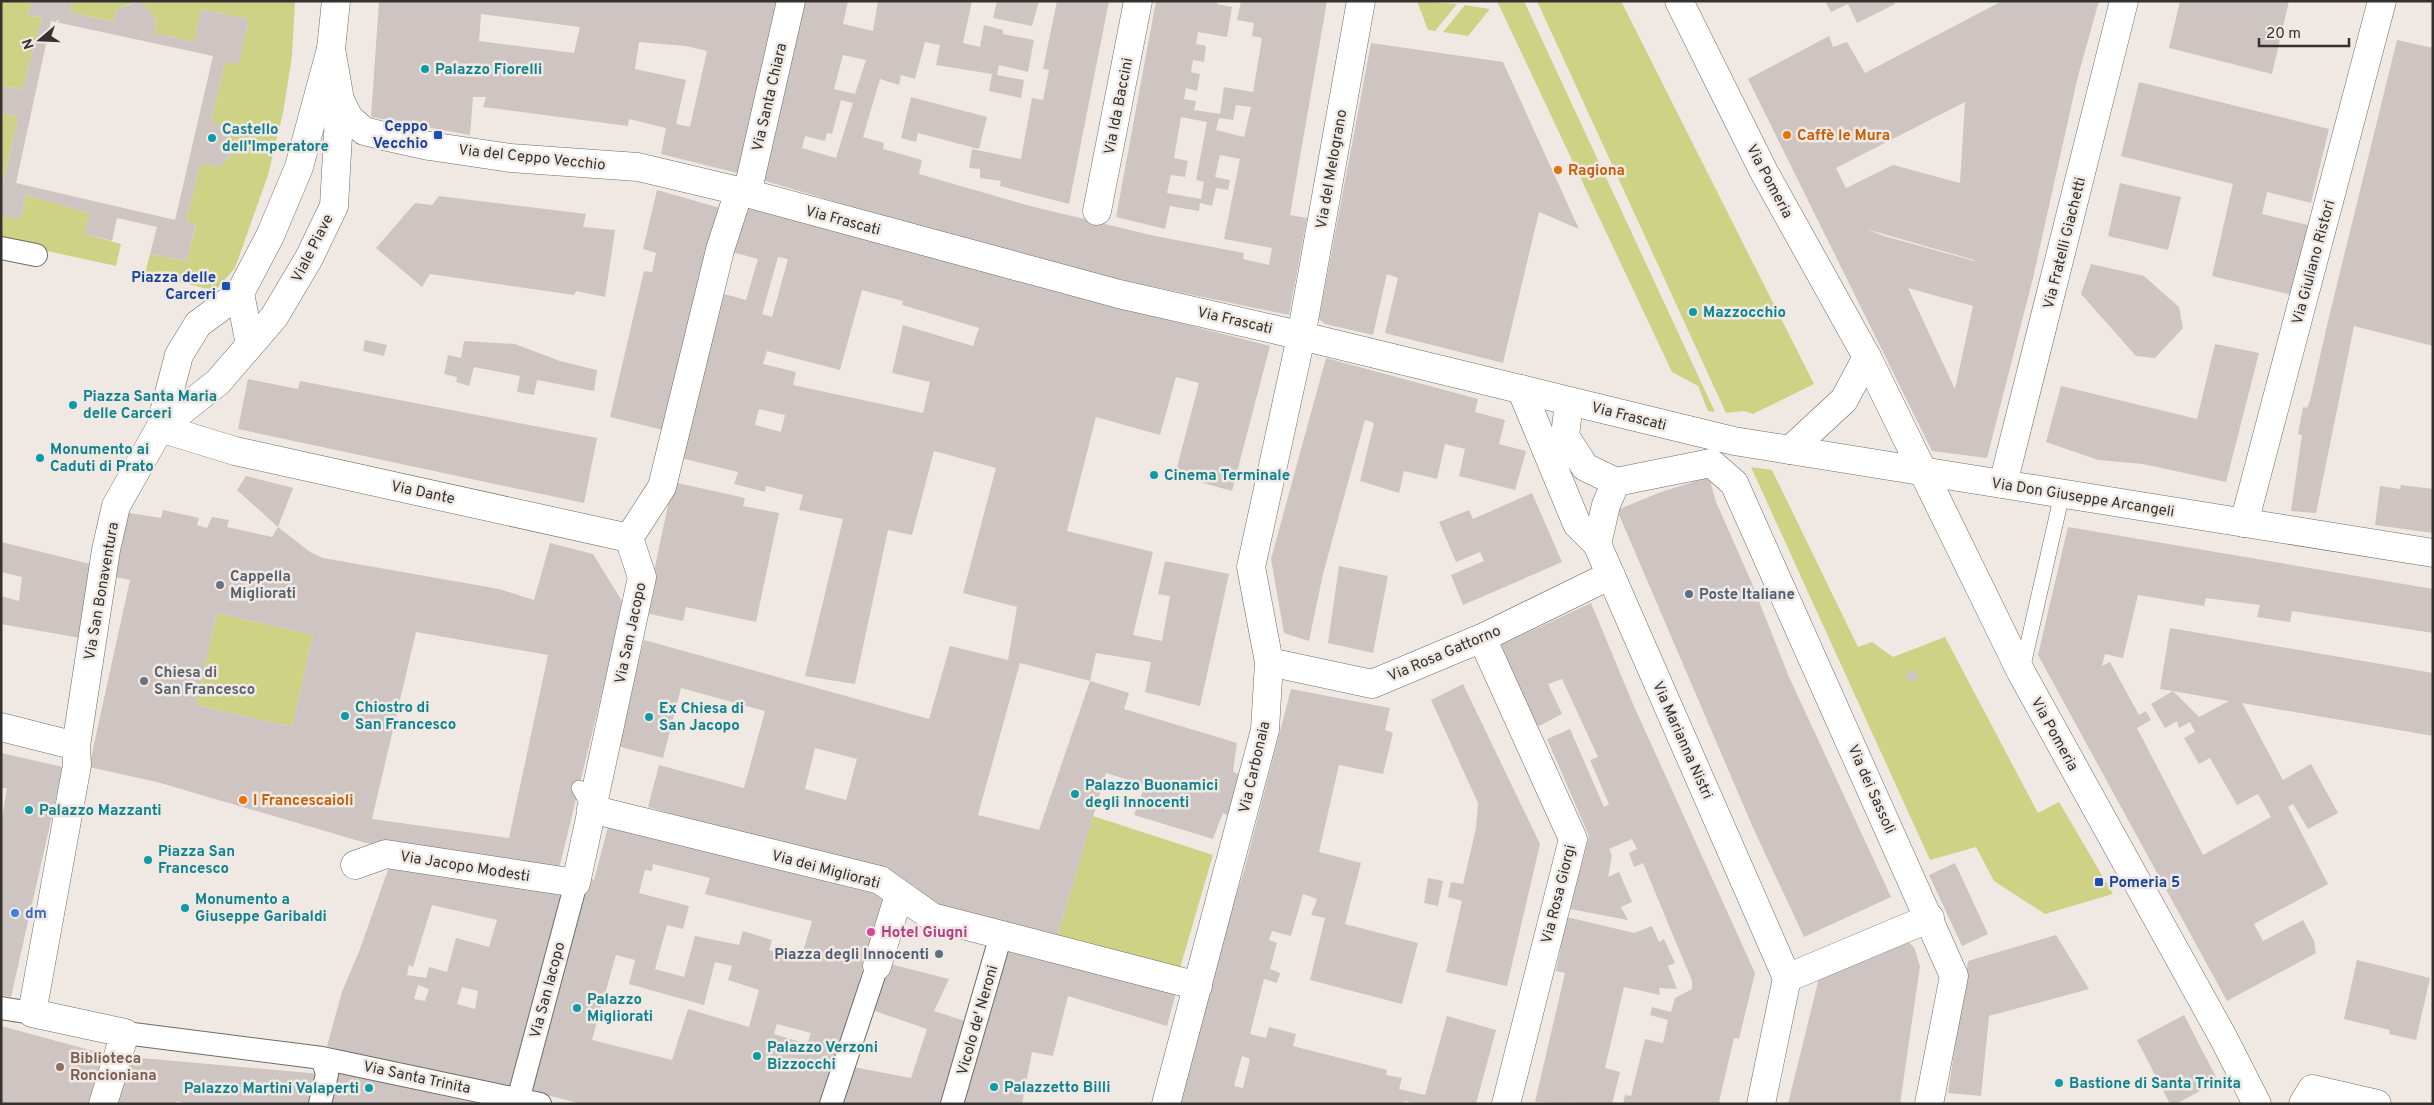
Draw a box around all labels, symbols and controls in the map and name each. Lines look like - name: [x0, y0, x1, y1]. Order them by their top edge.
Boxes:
- north arrow: [15, 15, 65, 65]
- scale bar: [2259, 15, 2349, 47]
- text: 20 m: [2266, 25, 2301, 44]
- text: N: [19, 36, 39, 51]
- street label: Via Santa Chiara: [749, 41, 792, 153]
- street label: Via Ida Baccini: [1101, 56, 1138, 156]
- place label: Palazzo Fiorelli: [435, 61, 542, 80]
- marker: Palazzo Fiorelli: [419, 63, 431, 75]
- street label: Via del Melograno: [1313, 108, 1352, 230]
- place label: Ceppo Vecchio: [373, 118, 428, 154]
- place label: Castello dell'Imperatore: [222, 121, 329, 157]
- place label: Caffè le Mura: [1797, 127, 1890, 146]
- marker: Ceppo Vecchio: [432, 129, 444, 141]
- marker: Caffè le Mura: [1781, 129, 1793, 141]
- marker: Castello dell'Imperatore: [206, 132, 218, 144]
- street label: Via del Ceppo Vecchio: [457, 141, 606, 176]
- street label: Via Pomeria: [1741, 141, 1796, 222]
- place label: Ragiona: [1568, 162, 1625, 181]
- marker: Ragiona: [1552, 164, 1564, 176]
- street label: Via Fratelli Giachetti: [2040, 175, 2091, 311]
- street label: Via Giuliano Ristori: [2289, 198, 2340, 327]
- street label: Via Frascati: [803, 202, 882, 241]
- street label: Viale Piave: [288, 211, 339, 286]
- place label: Piazza delle Carceri: [131, 269, 216, 305]
- marker: Piazza delle Carceri: [220, 280, 232, 292]
- street label: Via Frascati: [1195, 304, 1274, 339]
- place label: Mazzocchio: [1703, 304, 1786, 323]
- marker: Mazzocchio: [1687, 306, 1699, 318]
- place label: Piazza Santa Maria delle Carceri: [83, 388, 217, 424]
- marker: Piazza Santa Maria delle Carceri: [67, 399, 79, 411]
- street label: Via Frascati: [1589, 399, 1668, 436]
- place label: Monumento ai Caduti di Prato: [50, 441, 154, 477]
- marker: Monumento ai Caduti di Prato: [34, 452, 46, 464]
- place label: Cinema Terminale: [1164, 467, 1290, 486]
- marker: Cinema Terminale: [1148, 469, 1160, 481]
- street label: Via Don Giuseppe Arcangeli: [1990, 475, 2176, 522]
- street label: Via Dante: [389, 477, 456, 510]
- street label: Via San Bonaventura: [81, 521, 124, 662]
- place label: Cappella Migliorati: [230, 568, 296, 604]
- marker: Cappella Migliorati: [214, 579, 226, 591]
- street label: Via San Jacopo: [611, 581, 652, 686]
- place label: Poste Italiane: [1699, 586, 1795, 605]
- marker: Poste Italiane: [1683, 588, 1695, 600]
- street label: Via Rosa Gattorno: [1385, 622, 1504, 687]
- place label: Chiesa di San Francesco: [154, 664, 255, 700]
- marker: Chiesa di San Francesco: [138, 675, 150, 687]
- street label: Via Marianna Nistri: [1647, 679, 1716, 802]
- street label: Via Pomeria: [2026, 695, 2082, 775]
- place label: Chiostro di San Francesco: [355, 699, 456, 735]
- place label: Ex Chiesa di San Jacopo: [659, 700, 744, 736]
- marker: Chiostro di San Francesco: [339, 710, 351, 722]
- marker: Ex Chiesa di San Jacopo: [643, 711, 655, 723]
- street label: Via Carbonaia: [1236, 720, 1275, 815]
- street label: Via dei Sassoli: [1842, 742, 1899, 837]
- place label: Palazzo Buonamici degli Innocenti: [1085, 777, 1218, 813]
- marker: Palazzo Buonamici degli Innocenti: [1069, 788, 1081, 800]
- place label: I Francescaioli: [253, 792, 353, 811]
- marker: I Francescaioli: [237, 794, 249, 806]
- place label: Palazzo Mazzanti: [39, 802, 161, 821]
- marker: Palazzo Mazzanti: [23, 804, 35, 816]
- place label: Piazza San Francesco: [158, 843, 235, 879]
- street label: Via Rosa Giorgi: [1538, 843, 1581, 946]
- street label: Via dei Migliorati: [769, 847, 882, 894]
- street label: Via Jacopo Modesti: [399, 848, 531, 887]
- marker: Piazza San Francesco: [142, 854, 154, 866]
- place label: Pomeria 5: [2109, 874, 2180, 893]
- marker: Pomeria 5: [2093, 876, 2105, 888]
- place label: Monumento a Giuseppe Garibaldi: [195, 891, 327, 927]
- marker: Monumento a Giuseppe Garibaldi: [179, 902, 191, 914]
- place label: dm: [25, 905, 47, 924]
- marker: dm: [9, 907, 21, 919]
- place label: Hotel Giugni: [881, 924, 967, 943]
- marker: Hotel Giugni: [865, 926, 877, 938]
- street label: Via San Iacopo: [526, 940, 570, 1041]
- place label: Piazza degli Innocenti: [774, 946, 929, 965]
- marker: Piazza degli Innocenti: [933, 948, 945, 960]
- street label: Vicolo de' Neroni: [954, 963, 1003, 1078]
- place label: Palazzo Migliorati: [587, 991, 653, 1027]
- marker: Palazzo Migliorati: [571, 1002, 583, 1014]
- place label: Palazzo Verzoni Bizzocchi: [767, 1039, 878, 1075]
- place label: Biblioteca Roncioniana: [70, 1050, 157, 1086]
- marker: Palazzo Verzoni Bizzocchi: [751, 1050, 763, 1062]
- street label: Via Santa Trinita: [361, 1058, 472, 1099]
- marker: Biblioteca Roncioniana: [54, 1061, 66, 1073]
- place label: Bastione di Santa Trinita: [2069, 1075, 2241, 1094]
- marker: Bastione di Santa Trinita: [2053, 1077, 2065, 1089]
- place label: Palazzetto Billi: [1004, 1079, 1110, 1098]
- place label: Palazzo Martini Valaperti: [184, 1080, 359, 1099]
- marker: Palazzetto Billi: [988, 1081, 1000, 1093]
- marker: Palazzo Martini Valaperti: [363, 1082, 375, 1094]

